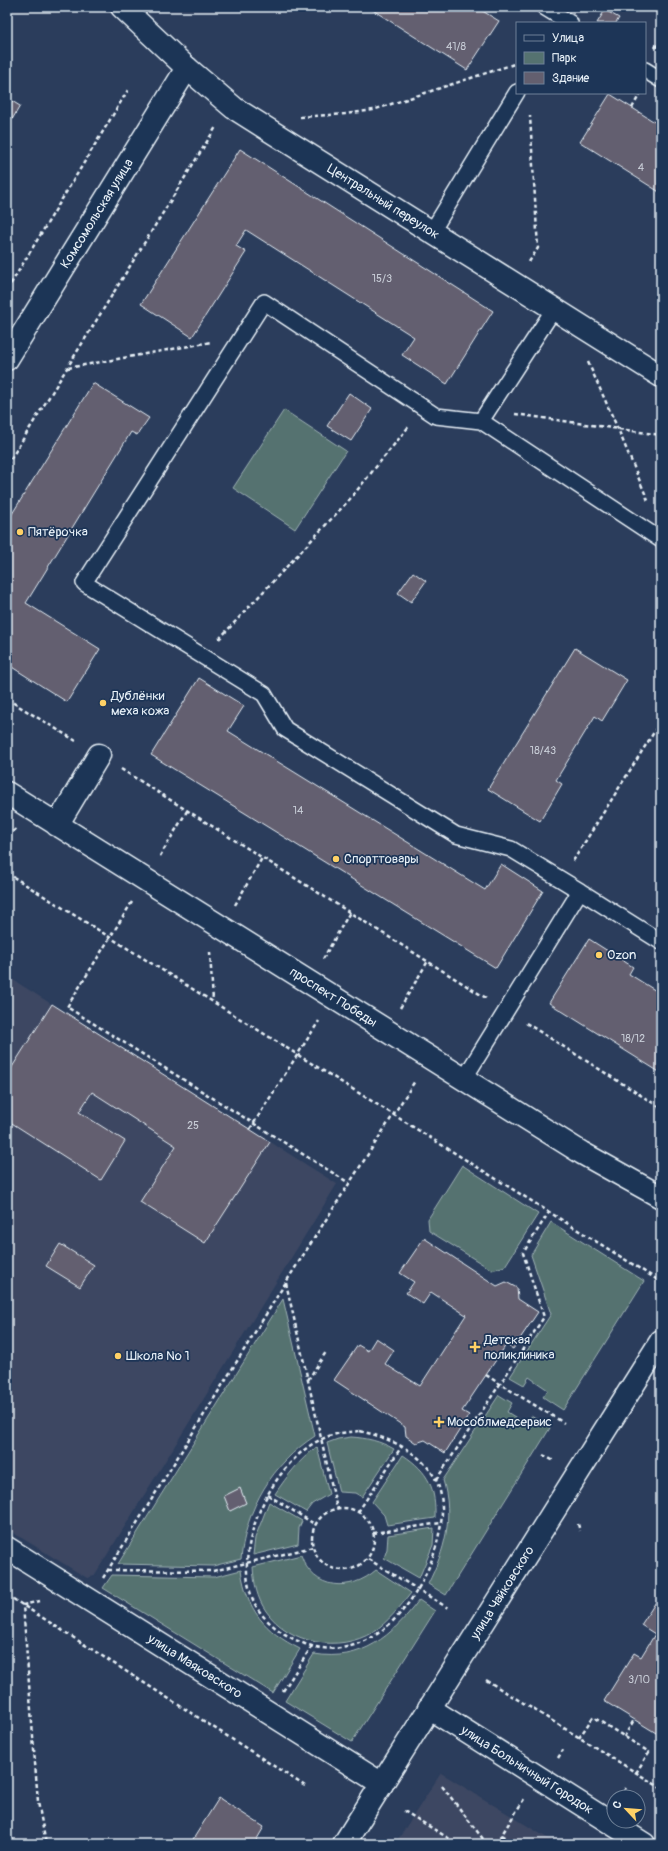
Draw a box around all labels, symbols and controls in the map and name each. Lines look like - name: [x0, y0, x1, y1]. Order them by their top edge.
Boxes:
- legend: [516, 22, 646, 94]
- text: Улица: [552, 31, 584, 46]
- house number: 41/8: [446, 40, 467, 53]
- text: Парк: [552, 51, 577, 66]
- text: Здание: [552, 71, 589, 86]
- street label: Комсомольская улица: [57, 156, 137, 271]
- street label: Центральный переулок: [324, 160, 442, 243]
- house number: 4: [638, 161, 645, 174]
- house number: 15/3: [372, 272, 392, 285]
- place label: Пятёрочка: [28, 524, 88, 540]
- marker: Пятёрочка: [15, 527, 25, 537]
- place label: Дублёнки меха кожа: [110, 688, 169, 719]
- marker: Дублёнки меха кожа: [98, 698, 108, 708]
- house number: 18/43: [530, 744, 556, 757]
- house number: 14: [293, 804, 304, 817]
- place label: Спорттовары: [344, 851, 419, 867]
- marker: Спорттовары: [331, 854, 341, 864]
- place label: Ozon: [607, 947, 636, 963]
- marker: Ozon: [594, 950, 604, 960]
- street label: проспект Победы: [287, 964, 380, 1031]
- house number: 18/12: [621, 1032, 645, 1045]
- house number: 25: [187, 1119, 199, 1132]
- place label: Детская поликлиника: [483, 1332, 555, 1363]
- marker: Детская поликлиника: [469, 1341, 481, 1353]
- place label: Школа № 1: [126, 1348, 190, 1364]
- marker: Школа № 1: [113, 1351, 123, 1361]
- place label: Мособлмедсервис: [447, 1414, 552, 1430]
- marker: Мособлмедсервис: [434, 1417, 444, 1427]
- street label: улица Чайковского: [466, 1543, 538, 1643]
- street label: улица Маяковского: [144, 1630, 245, 1702]
- house number: 3/10: [628, 1673, 650, 1686]
- street label: улица Больничный Городок: [457, 1722, 596, 1818]
- north arrow: [606, 1789, 646, 1829]
- text: С: [610, 1799, 625, 1811]

